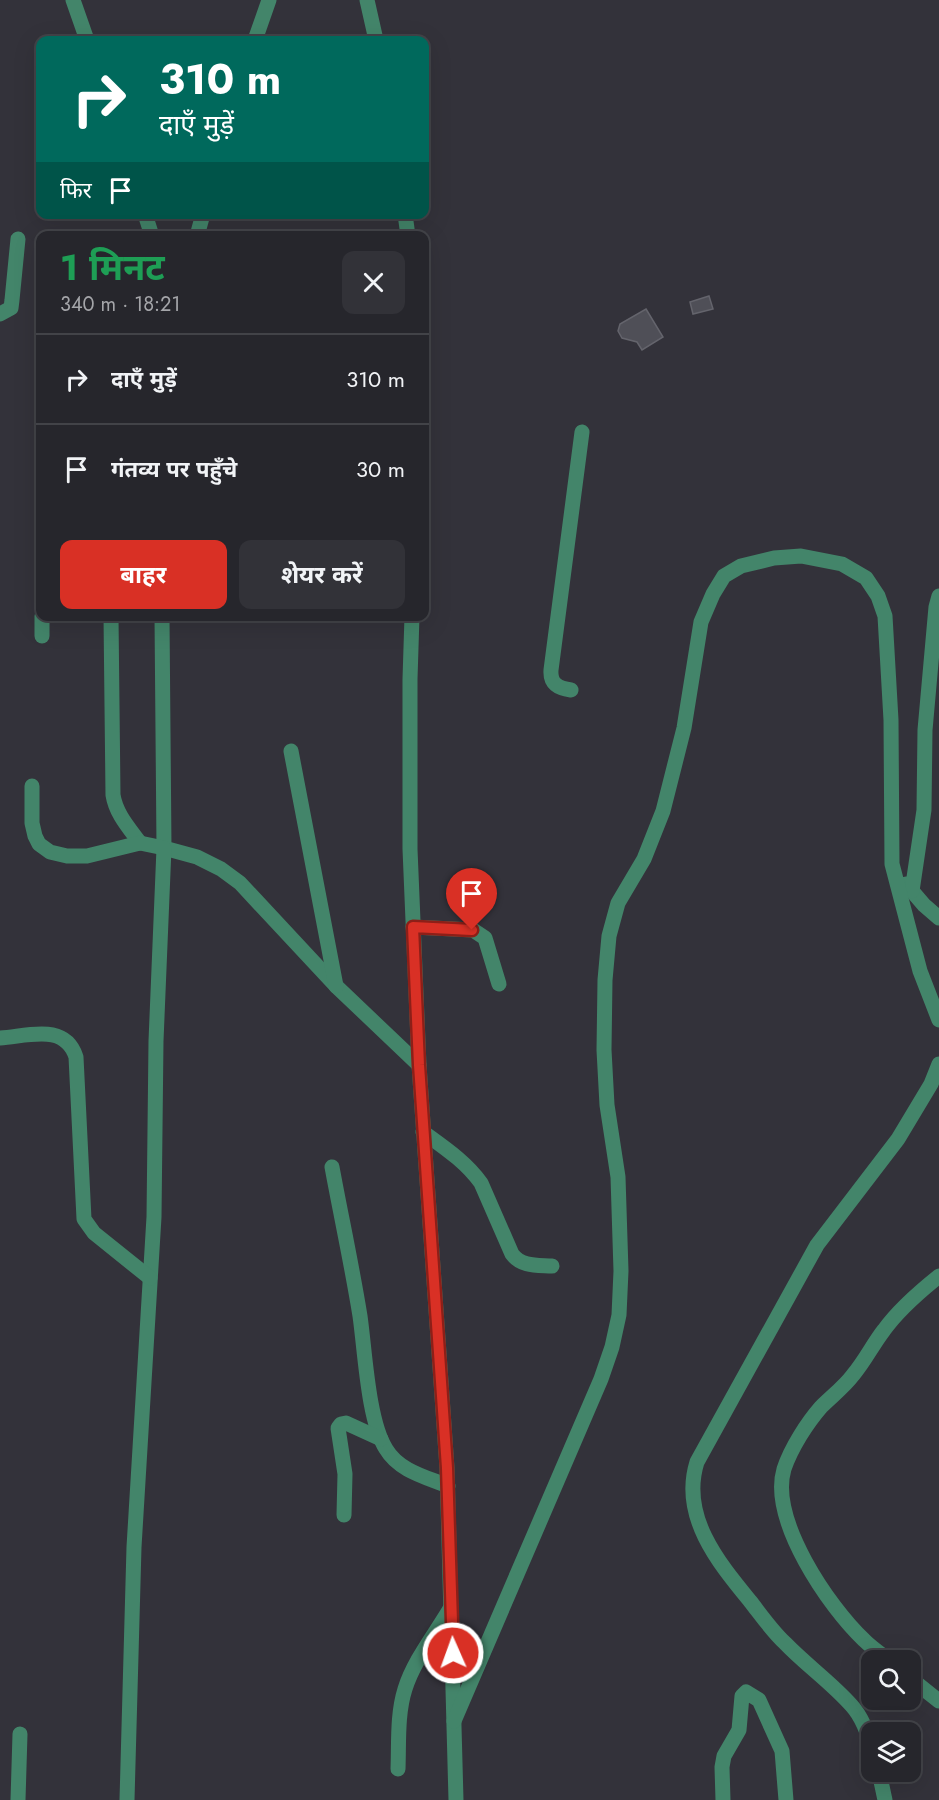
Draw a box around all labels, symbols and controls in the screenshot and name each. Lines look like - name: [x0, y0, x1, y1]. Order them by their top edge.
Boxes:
- text: 310 m: [159, 49, 281, 110]
- icon: right: [60, 60, 138, 138]
- text: दाएँ मुड़ें: [159, 105, 234, 144]
- text: फिर: [60, 174, 92, 206]
- icon: arrive: [104, 174, 137, 207]
- text: 1 मिनट: [60, 241, 165, 293]
- button: close: [342, 251, 405, 314]
- text: 340 m · 18:21: [60, 290, 180, 319]
- icon: right: [60, 363, 93, 396]
- text: दाएँ मुड़ें: [111, 363, 177, 395]
- text: 310 m: [346, 363, 405, 395]
- icon: arrive: [60, 453, 93, 486]
- text: गंतव्य पर पहुँचे: [111, 453, 237, 485]
- text: 30 m: [356, 453, 405, 485]
- button: बाहर: [60, 540, 227, 609]
- button: शेयर करें: [239, 540, 405, 609]
- pin: [446, 868, 497, 930]
- icon: arrive: [455, 877, 488, 910]
- position arrow: [421, 1621, 485, 1685]
- map controls: [861, 1650, 921, 1782]
- button: search: [861, 1650, 921, 1710]
- button: layers: [861, 1722, 921, 1782]

